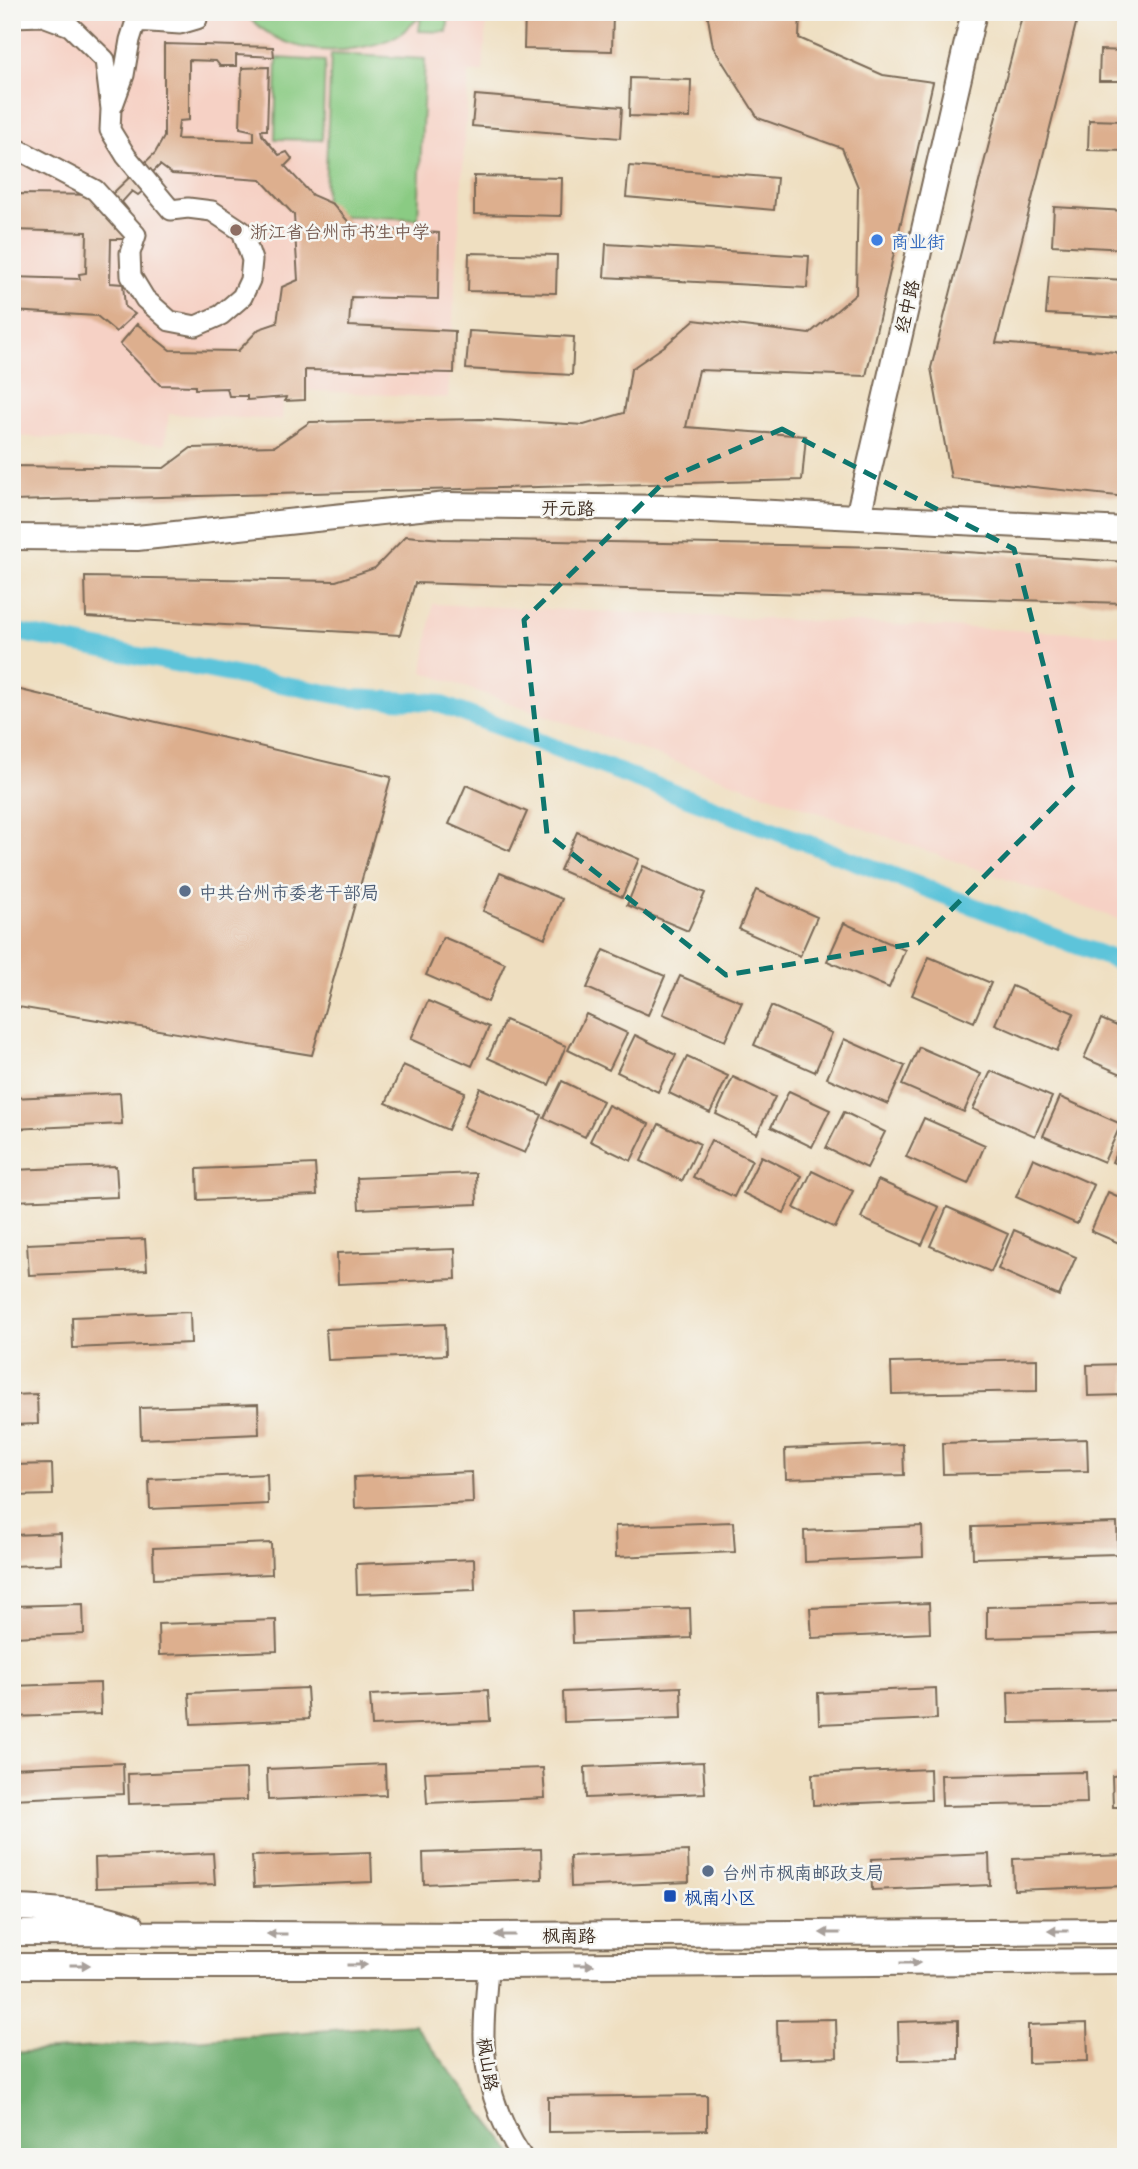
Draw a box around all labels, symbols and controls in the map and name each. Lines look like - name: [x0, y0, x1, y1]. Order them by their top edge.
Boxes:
- place label: 浙江省台州市书生中学: [250, 217, 430, 244]
- marker: 浙江省台州市书生中学: [228, 222, 244, 238]
- place label: 商业街: [891, 227, 945, 254]
- marker: 商业街: [869, 232, 885, 248]
- street label: 经中路: [887, 277, 925, 335]
- street label: 开元路: [541, 493, 595, 521]
- place label: 中共台州市委老干部局: [199, 878, 379, 905]
- marker: 中共台州市委老干部局: [177, 883, 193, 899]
- place label: 台州市枫南邮政支局: [722, 1858, 884, 1885]
- marker: 台州市枫南邮政支局: [700, 1863, 716, 1879]
- place label: 枫南小区: [684, 1883, 756, 1910]
- marker: 枫南小区: [662, 1888, 678, 1904]
- street label: 枫南路: [542, 1921, 596, 1948]
- one-way arrow: [1046, 1925, 1068, 1937]
- one-way arrow: [819, 1927, 841, 1939]
- one-way arrow: [266, 1928, 288, 1940]
- one-way arrow: [493, 1929, 515, 1941]
- one-way arrow: [899, 1957, 921, 1969]
- one-way arrow: [70, 1959, 92, 1971]
- one-way arrow: [346, 1959, 368, 1971]
- one-way arrow: [574, 1959, 596, 1971]
- street label: 枫山路: [471, 2035, 507, 2093]

